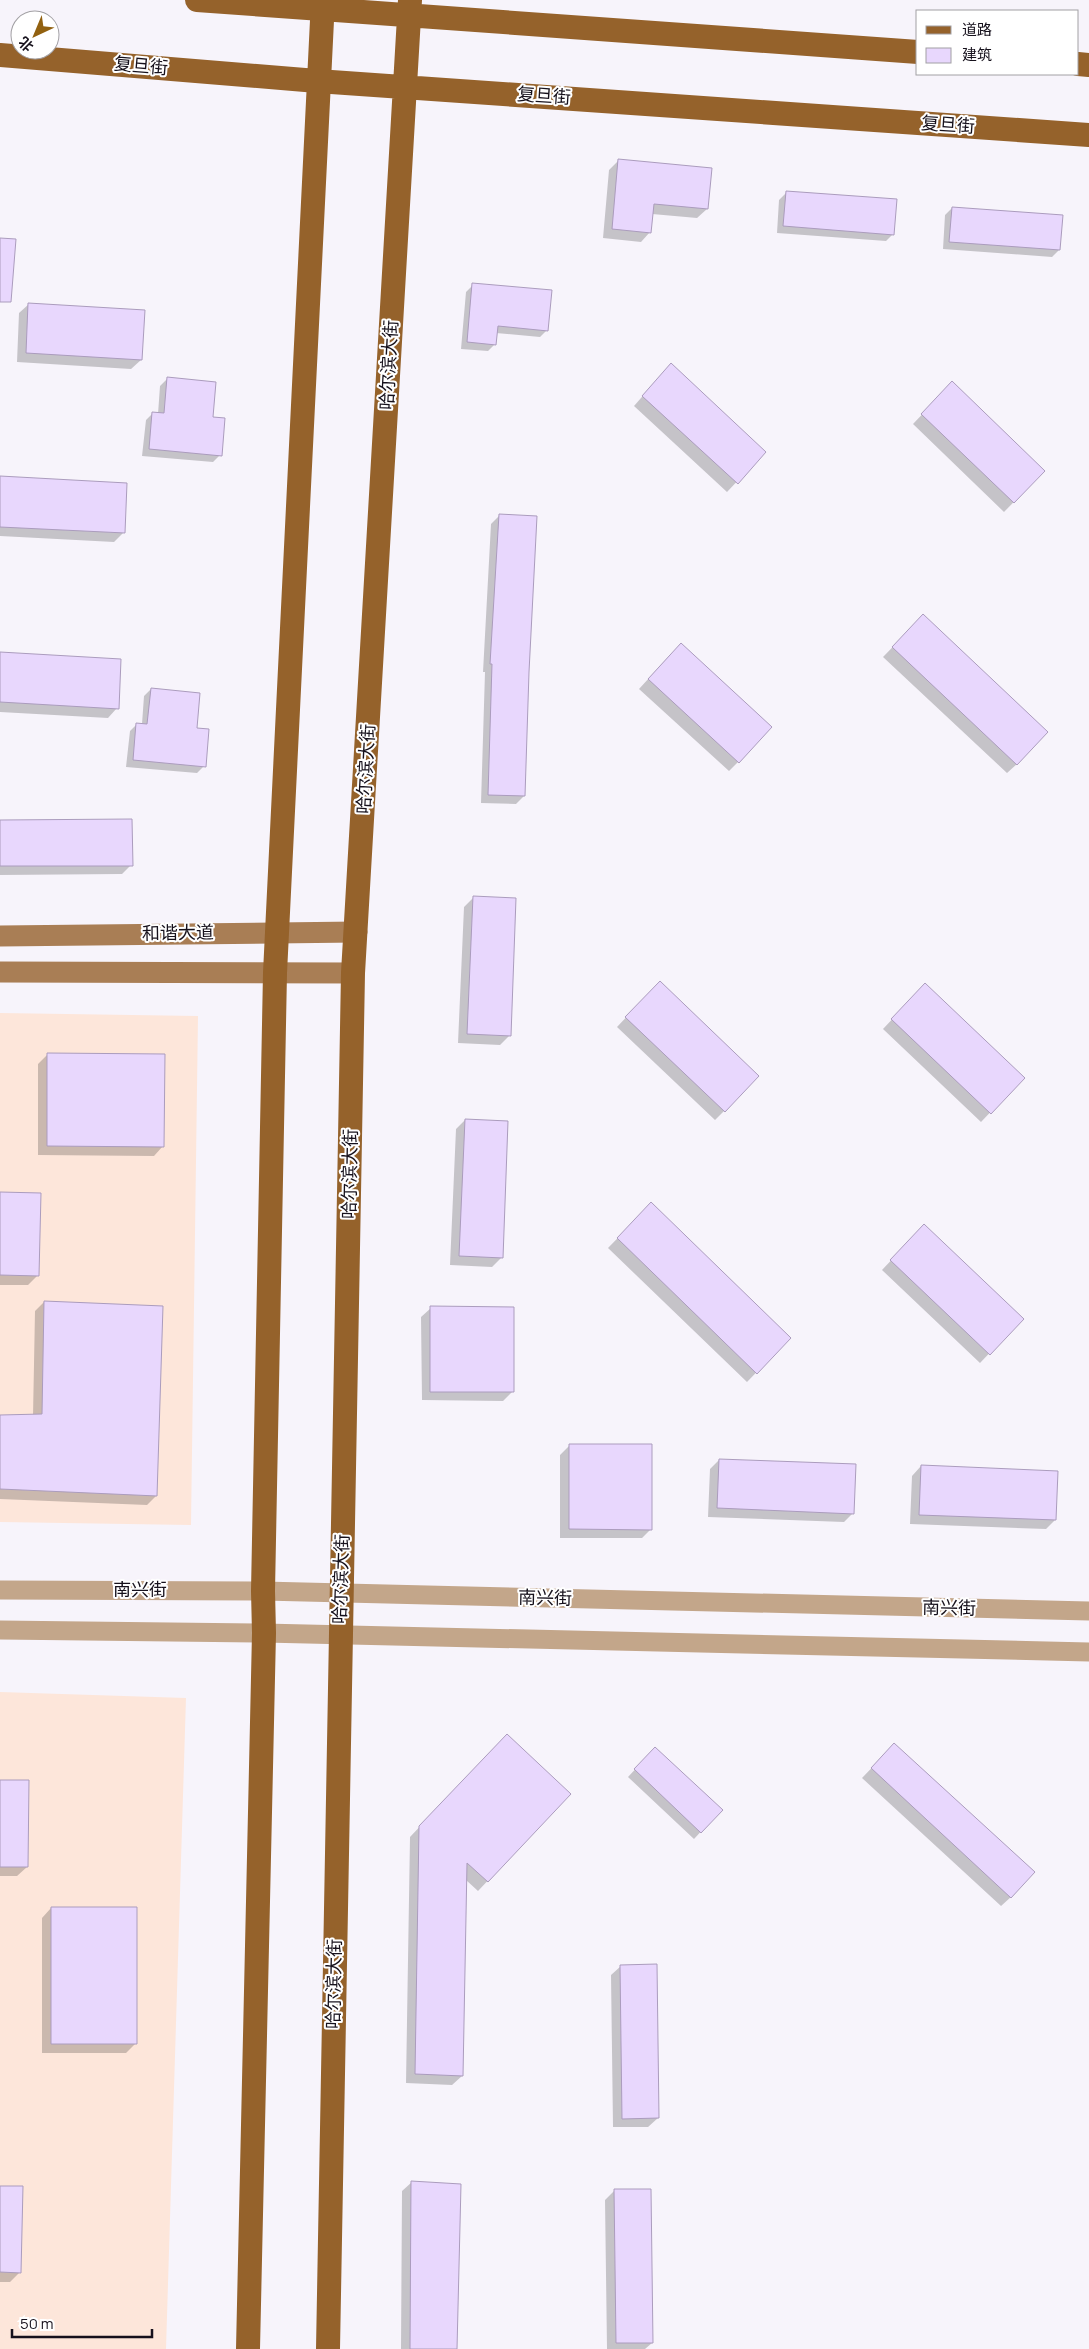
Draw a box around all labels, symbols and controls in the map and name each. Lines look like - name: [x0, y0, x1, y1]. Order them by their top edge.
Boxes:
- north arrow: [10, 10, 60, 60]
- legend: [916, 10, 1079, 75]
- text: 道路: [962, 19, 992, 40]
- text: 北: [14, 33, 37, 56]
- text: 建筑: [962, 44, 992, 65]
- street label: 复旦街: [113, 51, 169, 79]
- street label: 复旦街: [516, 81, 572, 109]
- street label: 复旦街: [920, 110, 976, 138]
- street label: 哈尔滨大街: [374, 319, 402, 411]
- street label: 哈尔滨大街: [351, 723, 379, 815]
- street label: 和谐大道: [142, 919, 214, 945]
- street label: 哈尔滨大街: [336, 1129, 362, 1219]
- street label: 哈尔滨大街: [326, 1534, 354, 1624]
- street label: 南兴街: [113, 1577, 167, 1601]
- street label: 南兴街: [518, 1585, 572, 1609]
- street label: 南兴街: [922, 1595, 976, 1619]
- street label: 哈尔滨大街: [320, 1939, 346, 2029]
- scale bar: [12, 2306, 152, 2338]
- text: 50 m: [20, 2313, 54, 2334]

